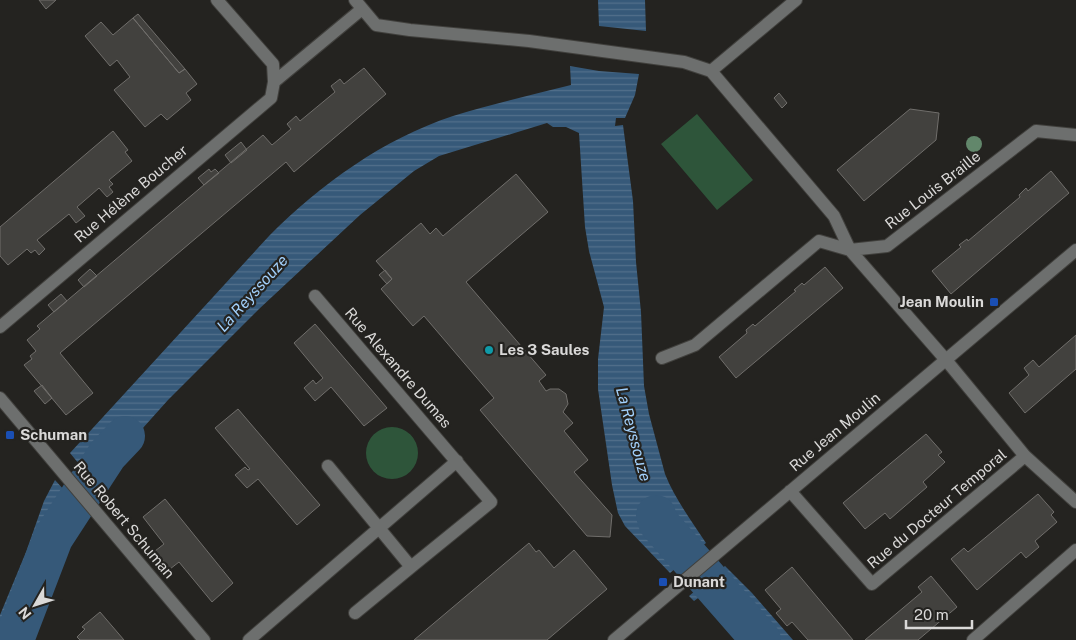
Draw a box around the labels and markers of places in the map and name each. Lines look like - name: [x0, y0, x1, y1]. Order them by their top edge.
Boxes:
- place label: Jean Moulin: [900, 293, 984, 310]
- marker: Jean Moulin: [988, 296, 1000, 308]
- place label: Les 3 Saules: [499, 341, 590, 358]
- marker: Les 3 Saules: [483, 344, 495, 356]
- place label: Schuman: [20, 426, 87, 443]
- marker: Schuman: [4, 429, 16, 441]
- place label: Dunant: [673, 573, 725, 590]
- marker: Dunant: [657, 576, 669, 588]

